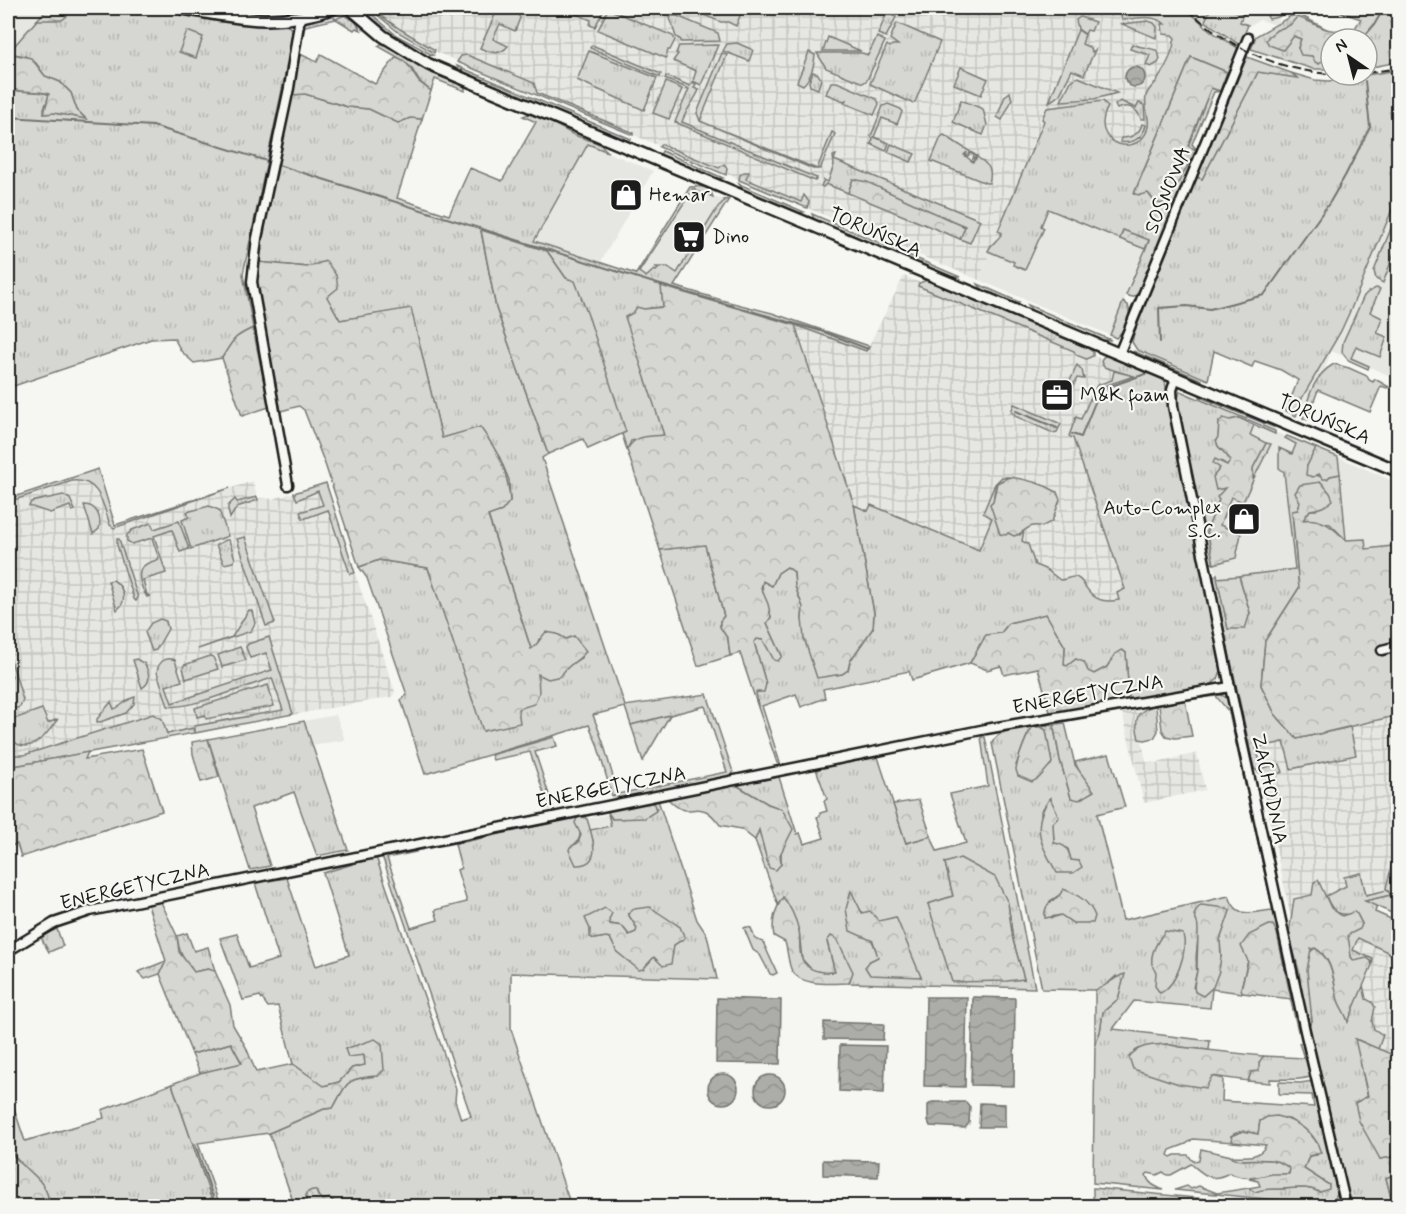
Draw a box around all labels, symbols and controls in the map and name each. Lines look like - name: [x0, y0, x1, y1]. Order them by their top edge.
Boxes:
- north arrow: [1319, 27, 1379, 87]
- text: N: [1331, 34, 1352, 58]
- street label: SOSNOWA: [1138, 142, 1198, 238]
- shop icon: Hemar: [608, 177, 644, 213]
- place label: Hemar: [649, 182, 710, 209]
- street label: TORUŃSKA: [824, 201, 926, 265]
- supermarket icon: Dino: [671, 219, 707, 255]
- place label: Dino: [712, 224, 749, 251]
- office icon: M&K foam: [1039, 377, 1075, 413]
- place label: M&K foam: [1080, 382, 1170, 411]
- street label: TORUŃSKA: [1273, 388, 1375, 452]
- place label: Auto-Complex S.C.: [1103, 495, 1221, 545]
- shop icon: Auto-Complex S.C.: [1226, 501, 1262, 537]
- street label: ENERGETYCZNA: [1011, 668, 1165, 722]
- street label: ZACHODNIA: [1244, 731, 1294, 847]
- street label: ENERGETYCZNA: [534, 760, 688, 816]
- street label: ENERGETYCZNA: [58, 857, 212, 917]

